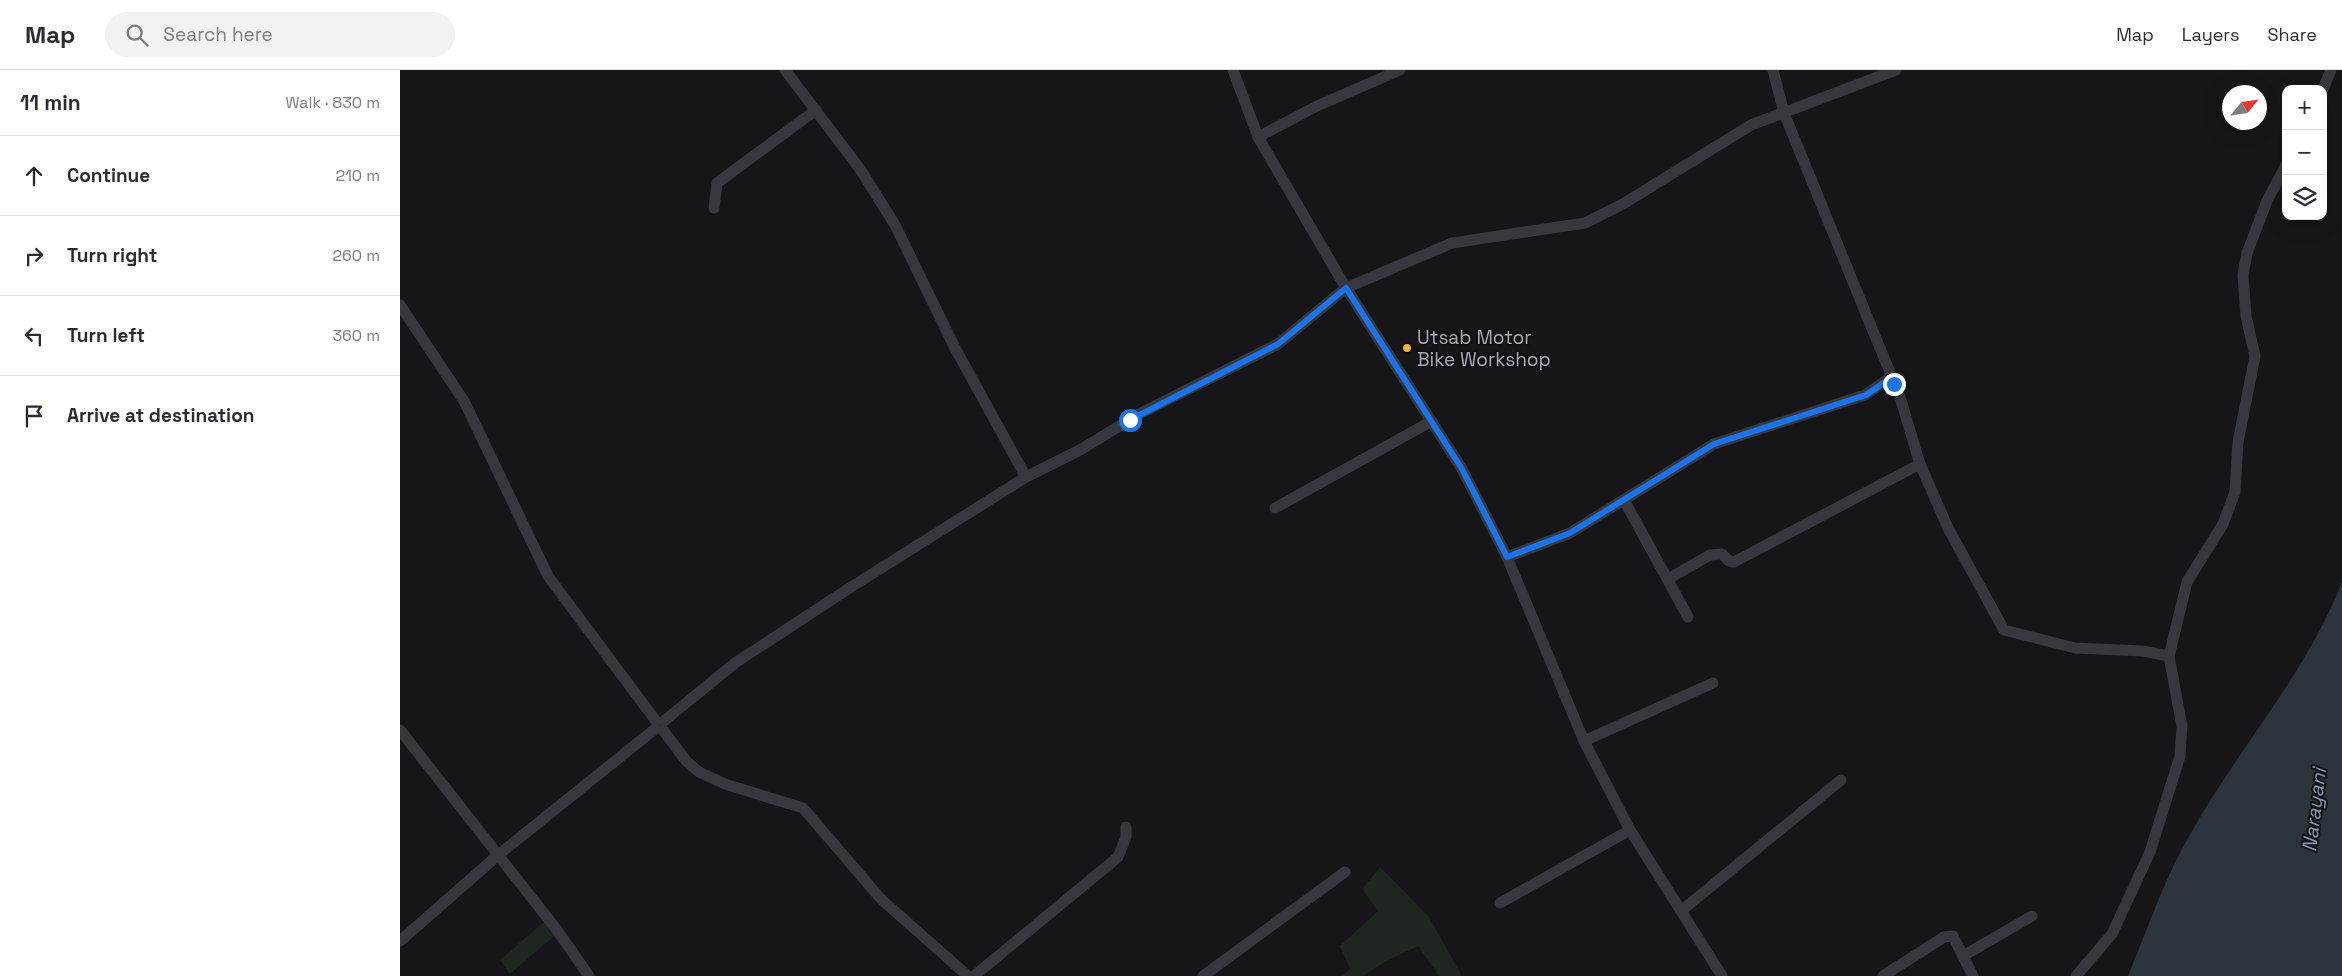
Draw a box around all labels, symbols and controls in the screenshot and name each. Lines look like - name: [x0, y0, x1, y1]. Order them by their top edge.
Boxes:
- search box: [105, 12, 455, 57]
- text: Map: [25, 19, 75, 50]
- icon: search: [123, 21, 151, 49]
- text: Search here: [163, 22, 273, 47]
- text: Map: [2116, 23, 2154, 46]
- text: Layers: [2182, 23, 2239, 46]
- text: Share: [2267, 23, 2317, 46]
- north arrow: [2222, 85, 2267, 130]
- map controls: [2282, 85, 2327, 220]
- button: +: [2282, 85, 2327, 130]
- text: 11 min: [20, 89, 81, 116]
- text: Walk · 830 m: [285, 92, 380, 113]
- button: −: [2282, 130, 2327, 175]
- icon: ahead: [20, 162, 48, 190]
- text: Continue: [67, 163, 150, 188]
- text: 210 m: [336, 165, 380, 186]
- button: layers: [2282, 175, 2327, 220]
- icon: right: [20, 242, 48, 270]
- text: Turn right: [67, 243, 157, 268]
- text: 260 m: [332, 245, 380, 266]
- icon: left: [20, 322, 48, 350]
- text: Turn left: [67, 323, 145, 348]
- text: 360 m: [332, 325, 380, 346]
- place label: Utsab Motor Bike Workshop: [1417, 325, 1551, 372]
- marker: Utsab Motor Bike Workshop: [1401, 342, 1413, 354]
- route end: [1883, 373, 1906, 396]
- icon: arrive: [20, 402, 48, 430]
- text: Arrive at destination: [67, 403, 255, 428]
- route start: [1119, 409, 1142, 432]
- water label: Narayani: [2296, 765, 2332, 853]

